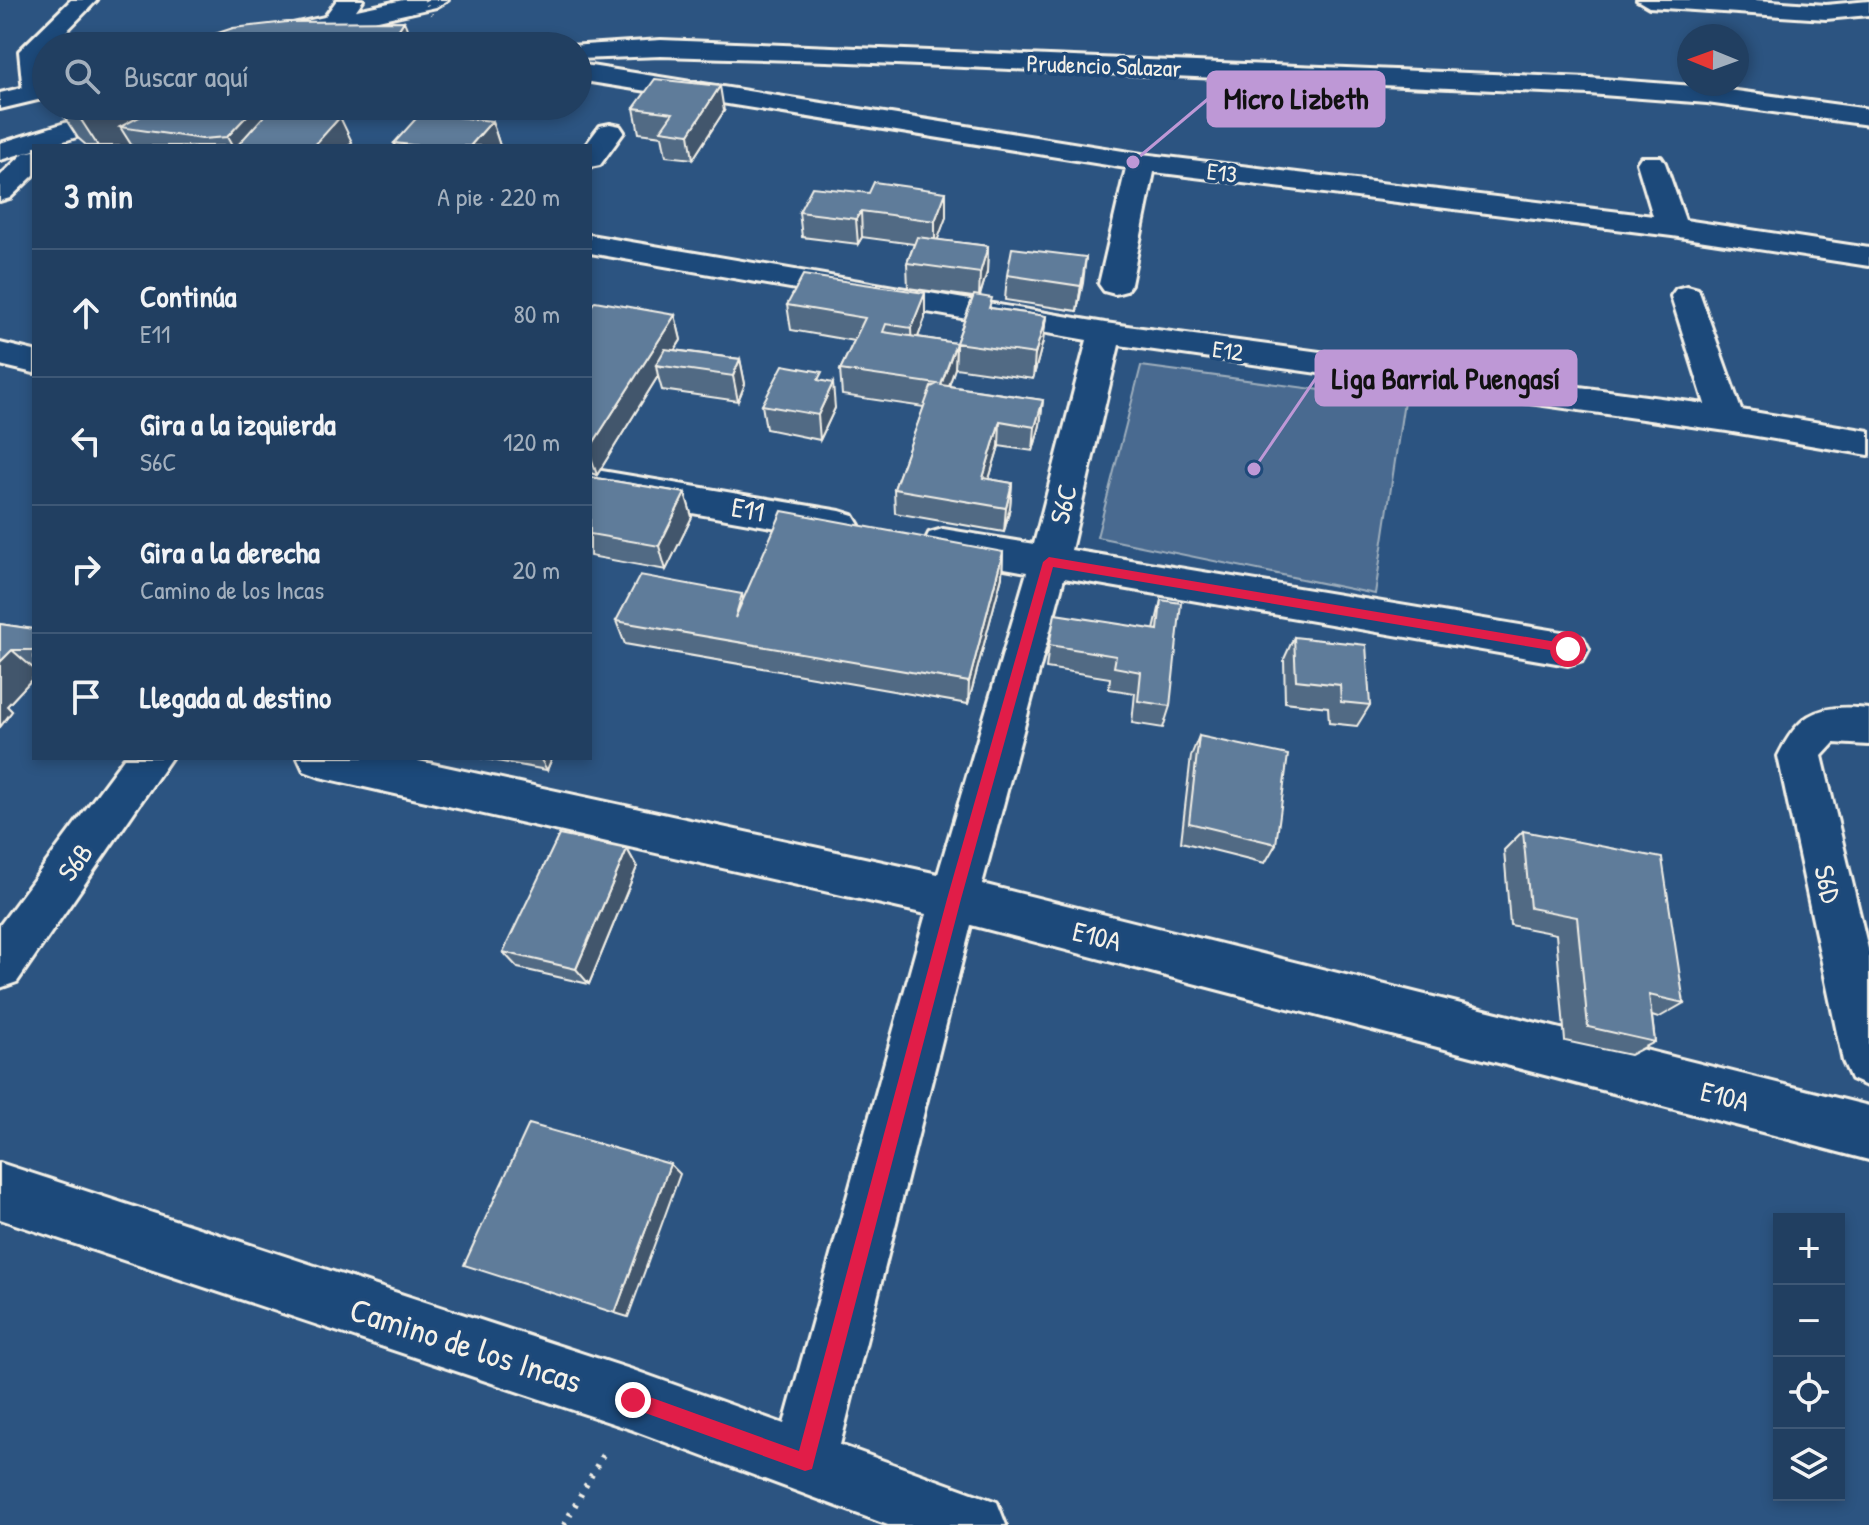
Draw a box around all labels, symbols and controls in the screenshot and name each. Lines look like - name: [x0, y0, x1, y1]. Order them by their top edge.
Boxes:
- north arrow: [1677, 24, 1749, 96]
- search box: [32, 32, 592, 120]
- street label: Prudencio Salazar: [1026, 46, 1182, 84]
- icon: search: [60, 54, 104, 98]
- text: Buscar aquí: [124, 56, 249, 96]
- callout: Micro Lizbeth: [1208, 72, 1384, 126]
- text: Micro Lizbeth: [1224, 78, 1369, 118]
- street label: E13: [1205, 154, 1239, 190]
- text: 3 min: [64, 173, 133, 219]
- text: A pie · 220 m: [437, 179, 560, 214]
- text: Continúa: [140, 276, 236, 316]
- icon: ahead: [64, 291, 108, 335]
- text: 80 m: [513, 296, 560, 331]
- text: E11: [140, 316, 170, 351]
- street label: E12: [1211, 332, 1245, 368]
- callout: Liga Barrial Puengasí: [1316, 351, 1576, 405]
- text: Liga Barrial Puengasí: [1332, 358, 1560, 399]
- text: Gira a la izquierda: [140, 404, 336, 444]
- icon: left: [64, 419, 108, 463]
- text: 120 m: [503, 424, 560, 459]
- text: S6C: [140, 444, 177, 479]
- street label: S6C: [1040, 480, 1086, 528]
- street label: E11: [729, 487, 767, 531]
- text: Gira a la derecha: [140, 532, 320, 572]
- icon: right: [64, 547, 108, 591]
- text: 20 m: [513, 552, 560, 587]
- text: Camino de los Incas: [140, 572, 324, 607]
- route start: [1550, 631, 1586, 667]
- icon: arrive: [64, 675, 108, 719]
- text: Llegada al destino: [140, 677, 331, 717]
- street label: S6B: [48, 835, 102, 889]
- street label: S6D: [1805, 862, 1851, 907]
- street label: E10A: [1069, 912, 1126, 960]
- street label: E10A: [1697, 1072, 1754, 1120]
- map controls: [1773, 1213, 1845, 1501]
- button: +: [1773, 1213, 1845, 1285]
- button: −: [1773, 1285, 1845, 1357]
- street label: Camino de los Incas: [344, 1286, 588, 1404]
- button: locate: [1773, 1357, 1845, 1429]
- route end: [615, 1382, 651, 1418]
- button: layers: [1773, 1429, 1845, 1501]

